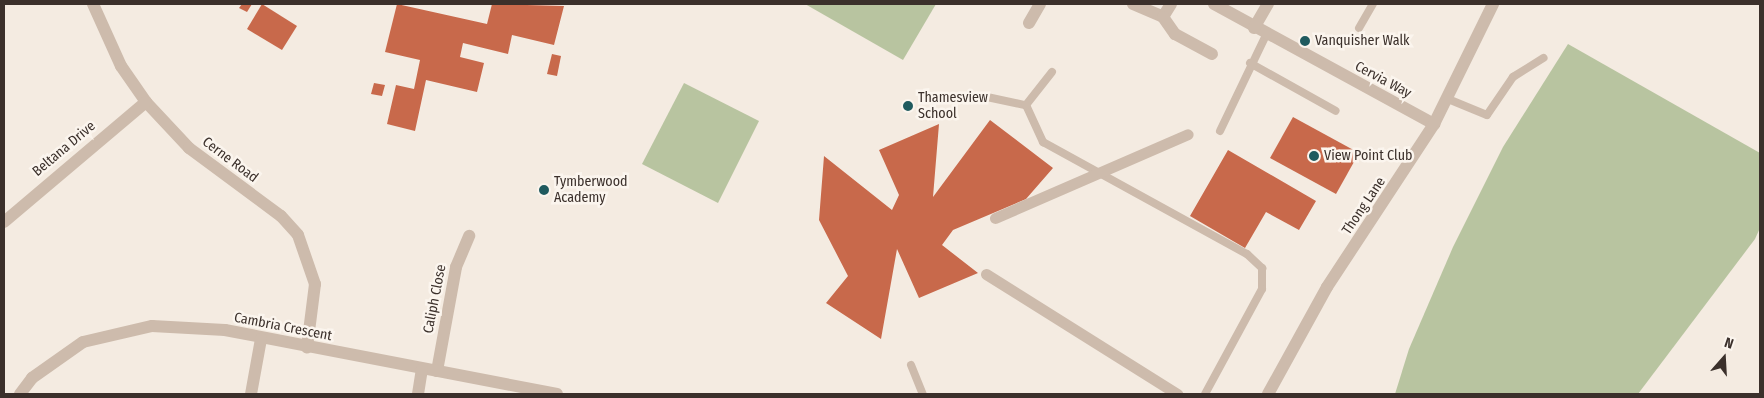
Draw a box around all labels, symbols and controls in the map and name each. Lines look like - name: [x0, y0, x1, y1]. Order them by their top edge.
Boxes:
- place label: Vanquisher Walk: [1315, 33, 1410, 49]
- marker: Vanquisher Walk: [1299, 35, 1311, 47]
- street label: Cervia Way: [1352, 58, 1414, 102]
- place label: Thamesview School: [918, 90, 988, 122]
- marker: Thamesview School: [902, 100, 914, 112]
- street label: Beltana Drive: [29, 118, 99, 180]
- street label: Cerne Road: [199, 134, 261, 186]
- place label: View Point Club: [1324, 148, 1413, 164]
- marker: View Point Club: [1308, 150, 1320, 162]
- place label: Tymberwood Academy: [554, 174, 628, 206]
- street label: Thong Lane: [1339, 174, 1389, 238]
- marker: Tymberwood Academy: [538, 184, 550, 196]
- street label: Caliph Close: [420, 263, 450, 335]
- street label: Cambria Crescent: [233, 309, 333, 345]
- north arrow: [1699, 333, 1749, 383]
- text: N: [1722, 334, 1736, 353]

